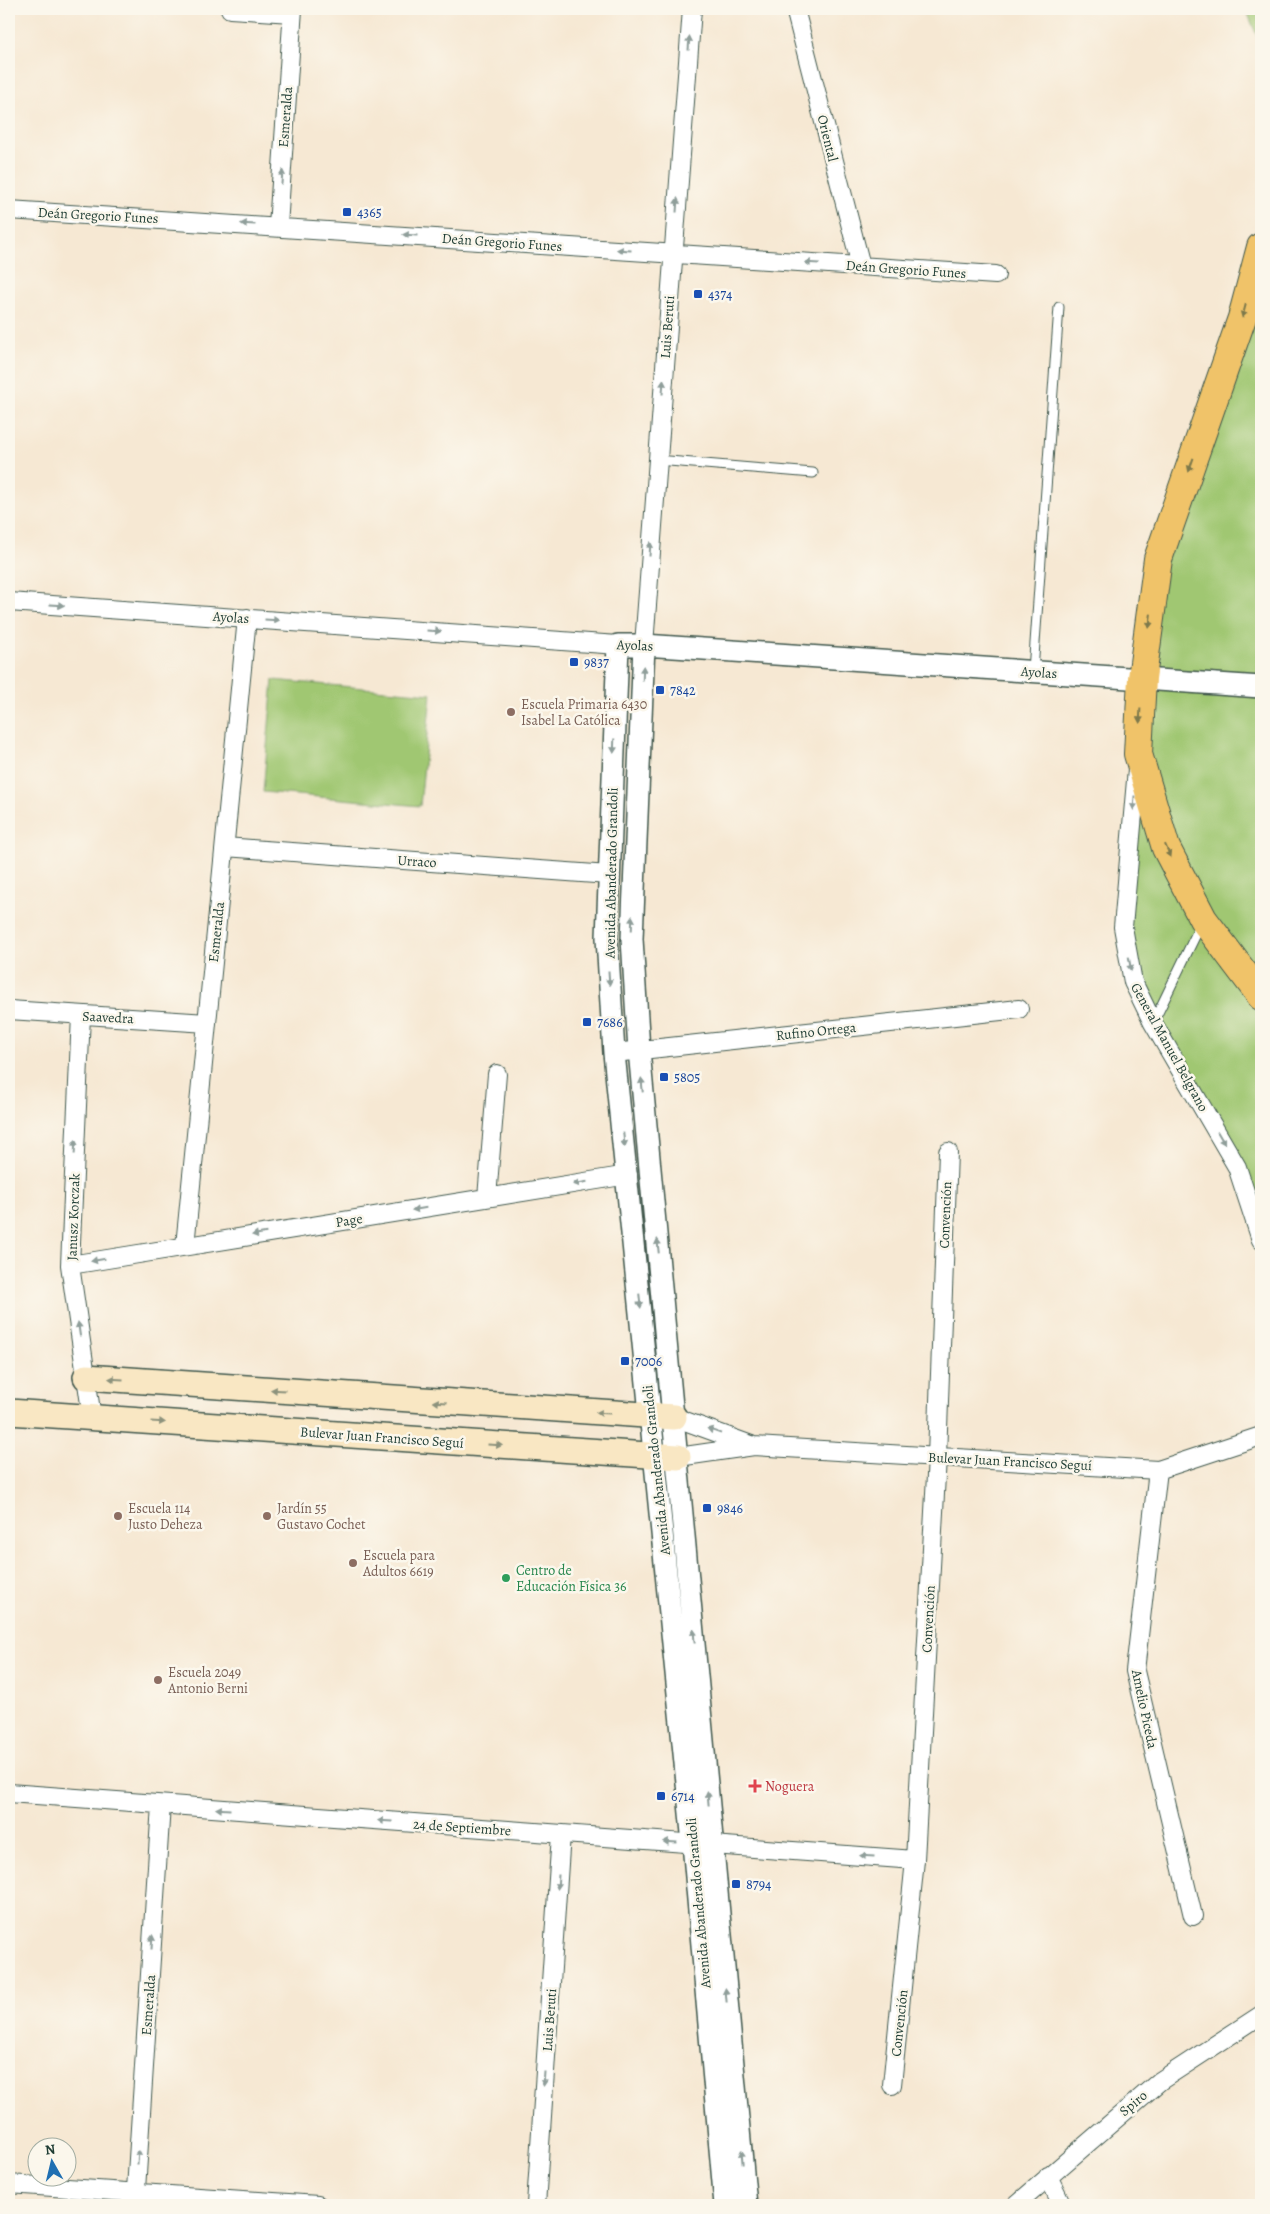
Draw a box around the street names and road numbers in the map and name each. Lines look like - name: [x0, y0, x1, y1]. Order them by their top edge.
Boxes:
- street label: Esmeralda: [274, 85, 297, 148]
- street label: Oriental: [813, 113, 843, 164]
- street label: Deán Gregorio Funes: [37, 203, 159, 228]
- street label: Deán Gregorio Funes: [441, 229, 563, 256]
- street label: Deán Gregorio Funes: [845, 256, 967, 283]
- street label: Luis Beruti: [656, 295, 679, 359]
- street label: Ayolas: [211, 607, 250, 628]
- street label: Ayolas: [615, 635, 654, 656]
- street label: Ayolas: [1019, 662, 1058, 683]
- street label: Avenida Abanderado Grandoli: [600, 787, 622, 960]
- street label: Urraco: [397, 851, 437, 872]
- street label: Esmeralda: [204, 900, 229, 963]
- street label: General Manuel Belgrano: [1126, 979, 1213, 1115]
- street label: Saavedra: [82, 1007, 135, 1028]
- street label: Rufino Ortega: [775, 1018, 858, 1045]
- street label: Janusz Korczak: [62, 1173, 85, 1261]
- street label: Convención: [935, 1181, 956, 1249]
- street label: Page: [334, 1209, 364, 1232]
- street label: Avenida Abanderado Grandoli: [638, 1384, 675, 1557]
- street label: Bulevar Juan Francisco Seguí: [299, 1422, 465, 1453]
- street label: Bulevar Juan Francisco Seguí: [928, 1448, 1092, 1475]
- street label: Convención: [917, 1585, 940, 1653]
- street label: Amelio Piceda: [1127, 1667, 1162, 1751]
- street label: 24 de Septiembre: [412, 1815, 512, 1840]
- street label: Avenida Abanderado Grandoli: [682, 1817, 715, 1990]
- street label: Esmeralda: [137, 1973, 160, 2036]
- street label: Luis Beruti: [538, 1988, 561, 2052]
- street label: Convención: [887, 1988, 912, 2058]
- street label: Spiro: [1115, 2086, 1151, 2121]

